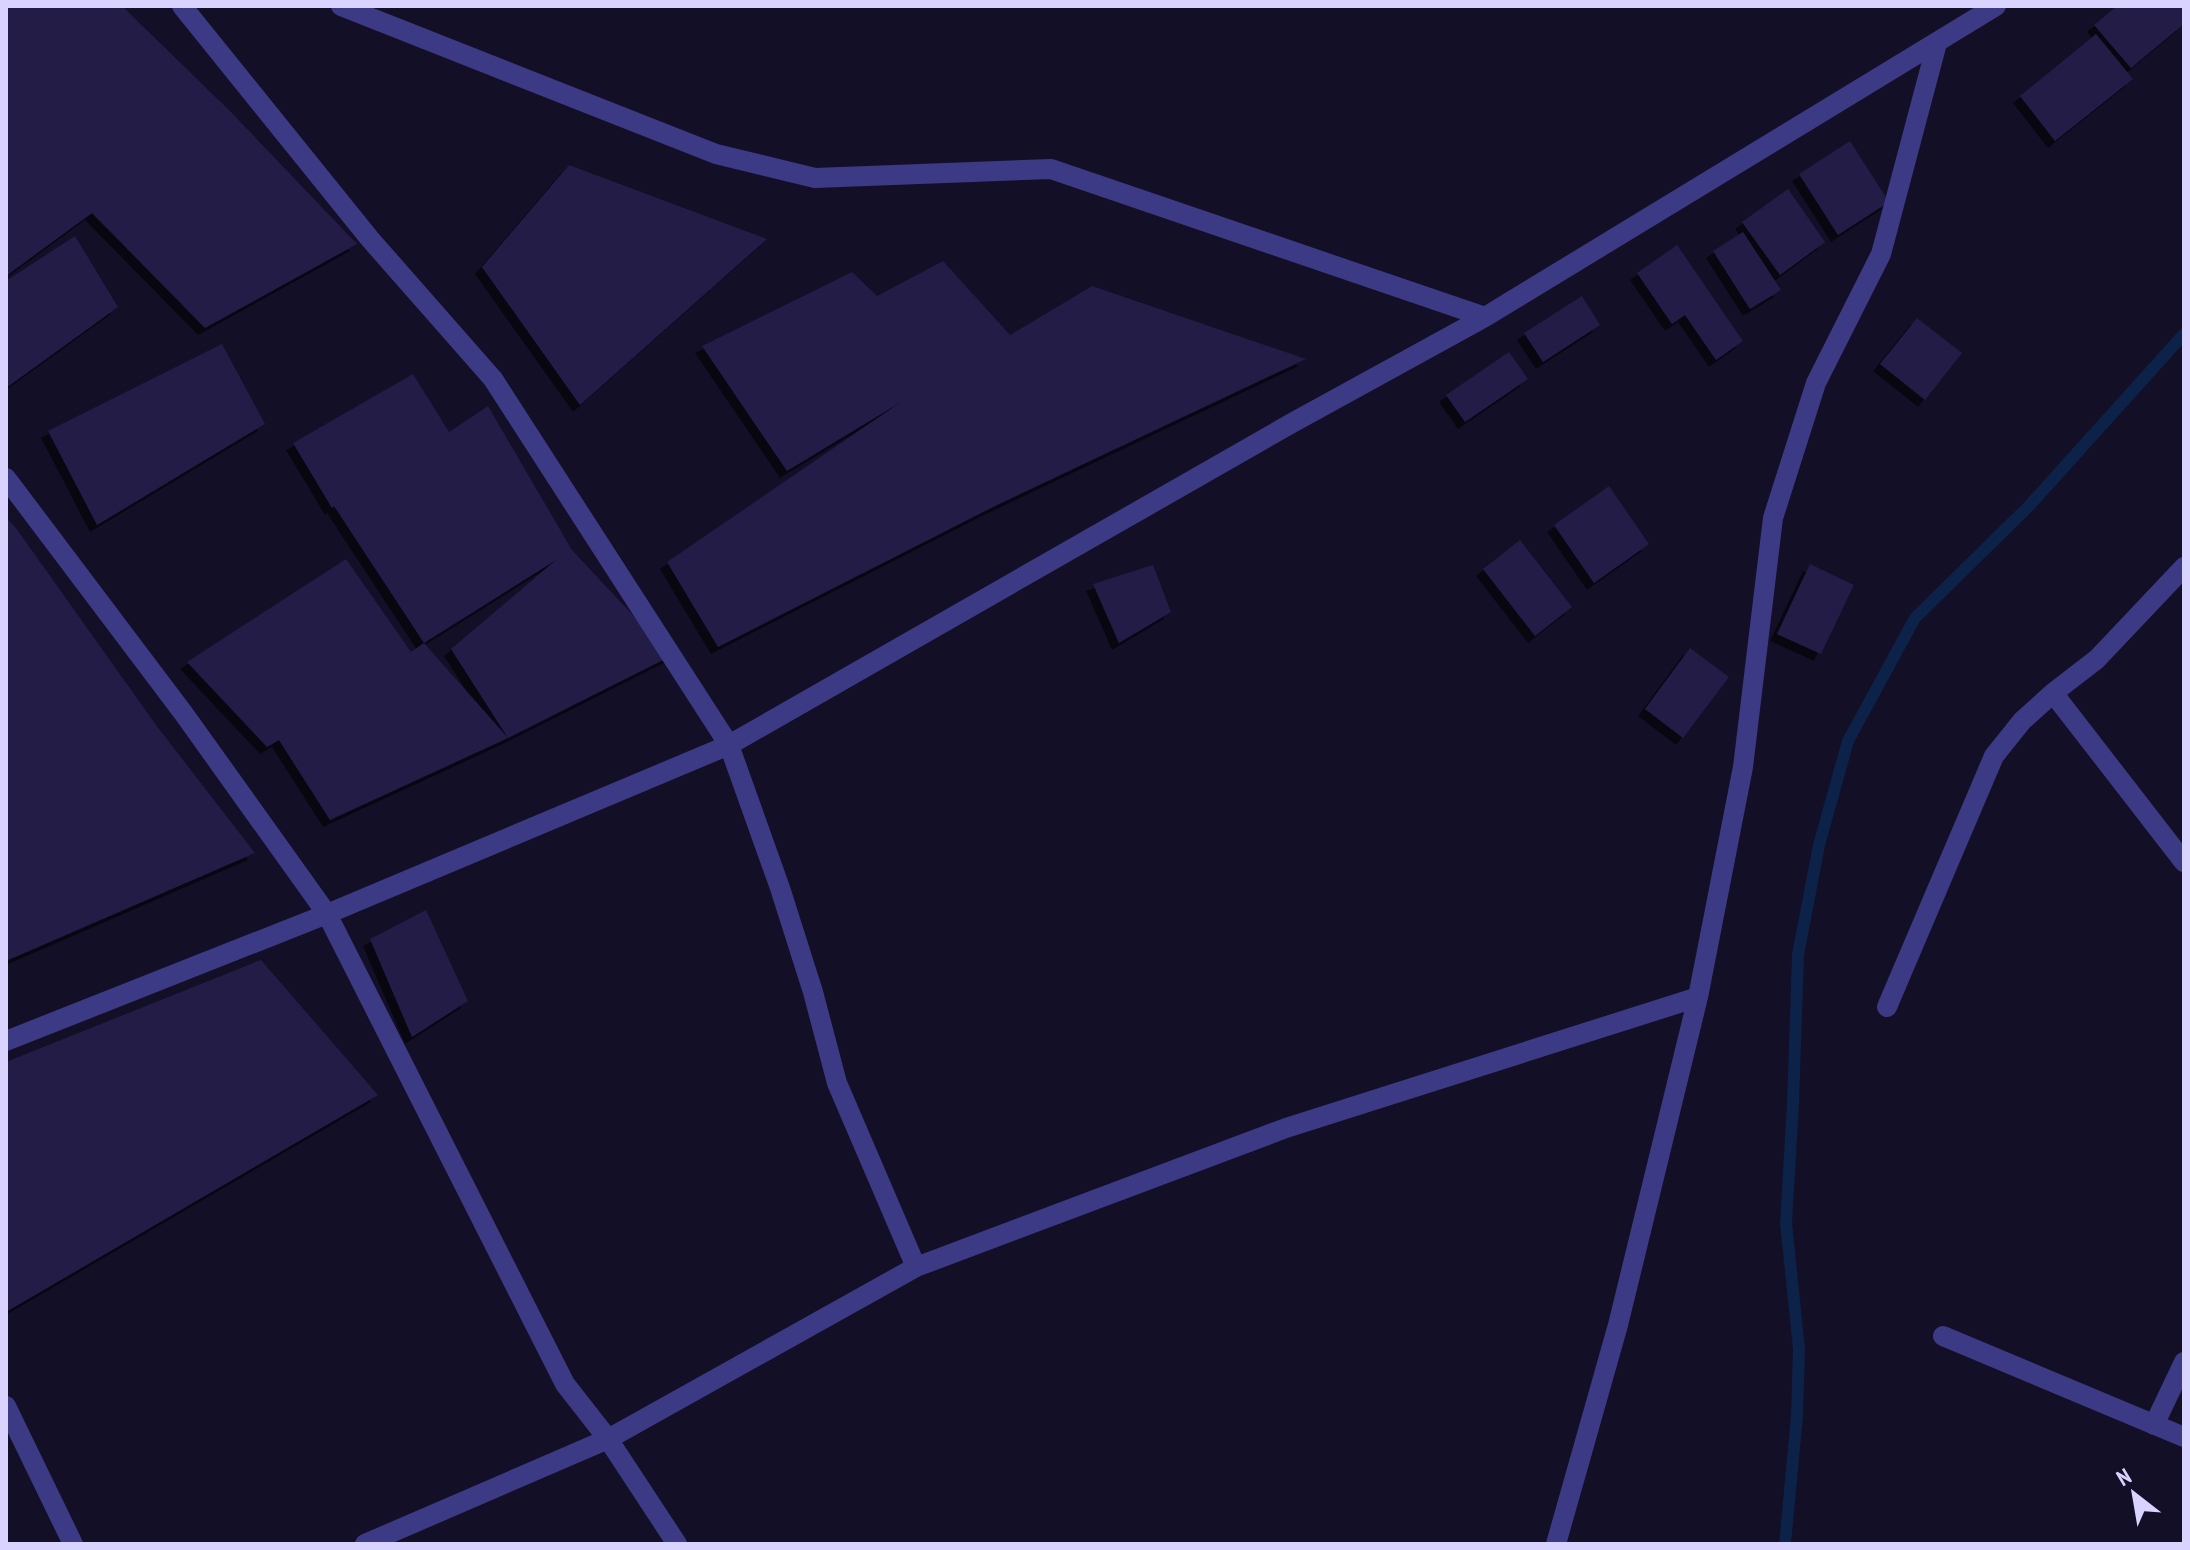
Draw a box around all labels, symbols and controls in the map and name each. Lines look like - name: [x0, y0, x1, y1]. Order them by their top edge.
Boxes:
- north arrow: [2094, 1454, 2174, 1534]
- text: N: [2111, 1462, 2136, 1492]

